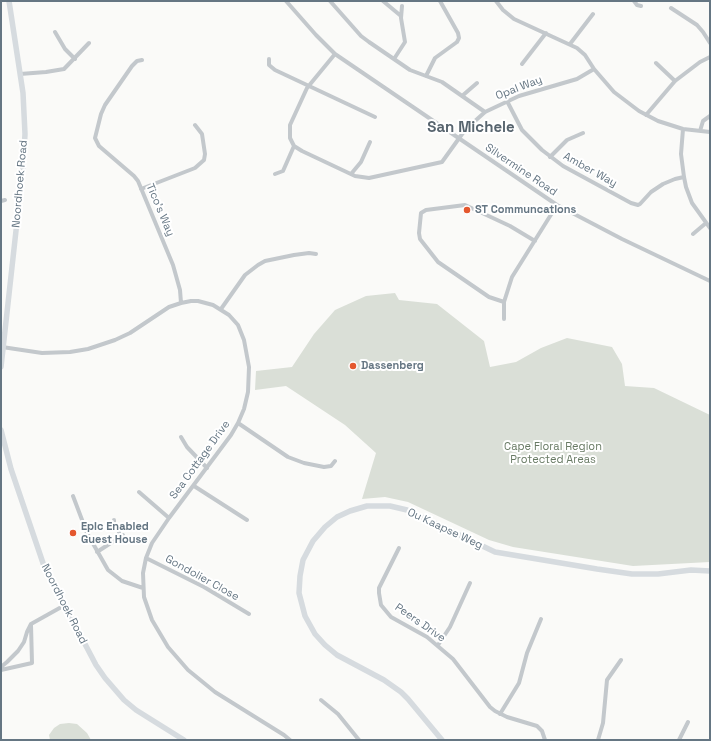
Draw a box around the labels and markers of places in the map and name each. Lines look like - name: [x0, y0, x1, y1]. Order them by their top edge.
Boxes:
- place label: ST Communcations: [475, 203, 576, 217]
- marker: ST Communcations: [462, 205, 472, 215]
- place label: Dassenberg: [361, 359, 424, 373]
- marker: Dassenberg: [348, 361, 358, 371]
- place label: Epic Enabled Guest House: [81, 520, 149, 546]
- marker: Epic Enabled Guest House: [68, 528, 78, 538]

